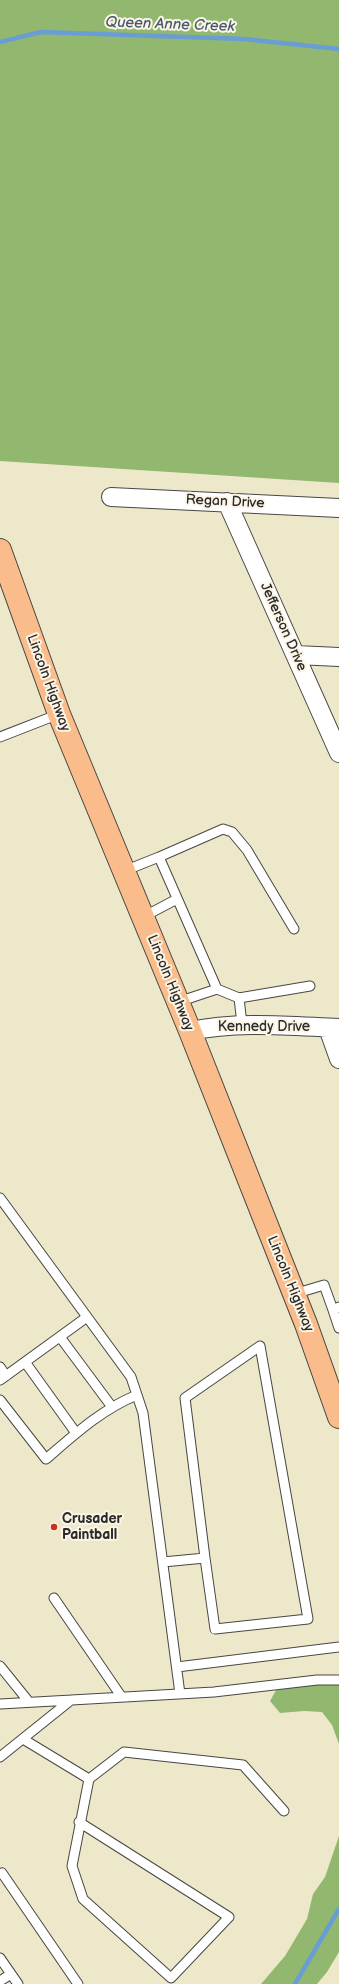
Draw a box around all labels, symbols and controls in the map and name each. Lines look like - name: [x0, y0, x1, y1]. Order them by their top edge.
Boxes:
- water label: Queen Anne Creek: [105, 14, 235, 36]
- street label: Regan Drive: [185, 492, 265, 512]
- street label: Jefferson Drive: [256, 580, 310, 674]
- street label: Lincoln Highway: [23, 632, 73, 734]
- street label: Lincoln Highway: [143, 932, 197, 1034]
- street label: Kennedy Drive: [218, 1019, 310, 1035]
- street label: Lincoln Highway: [263, 1233, 317, 1335]
- place label: Crusader Paintball: [62, 1511, 122, 1544]
- marker: Crusader Paintball: [49, 1522, 59, 1532]

